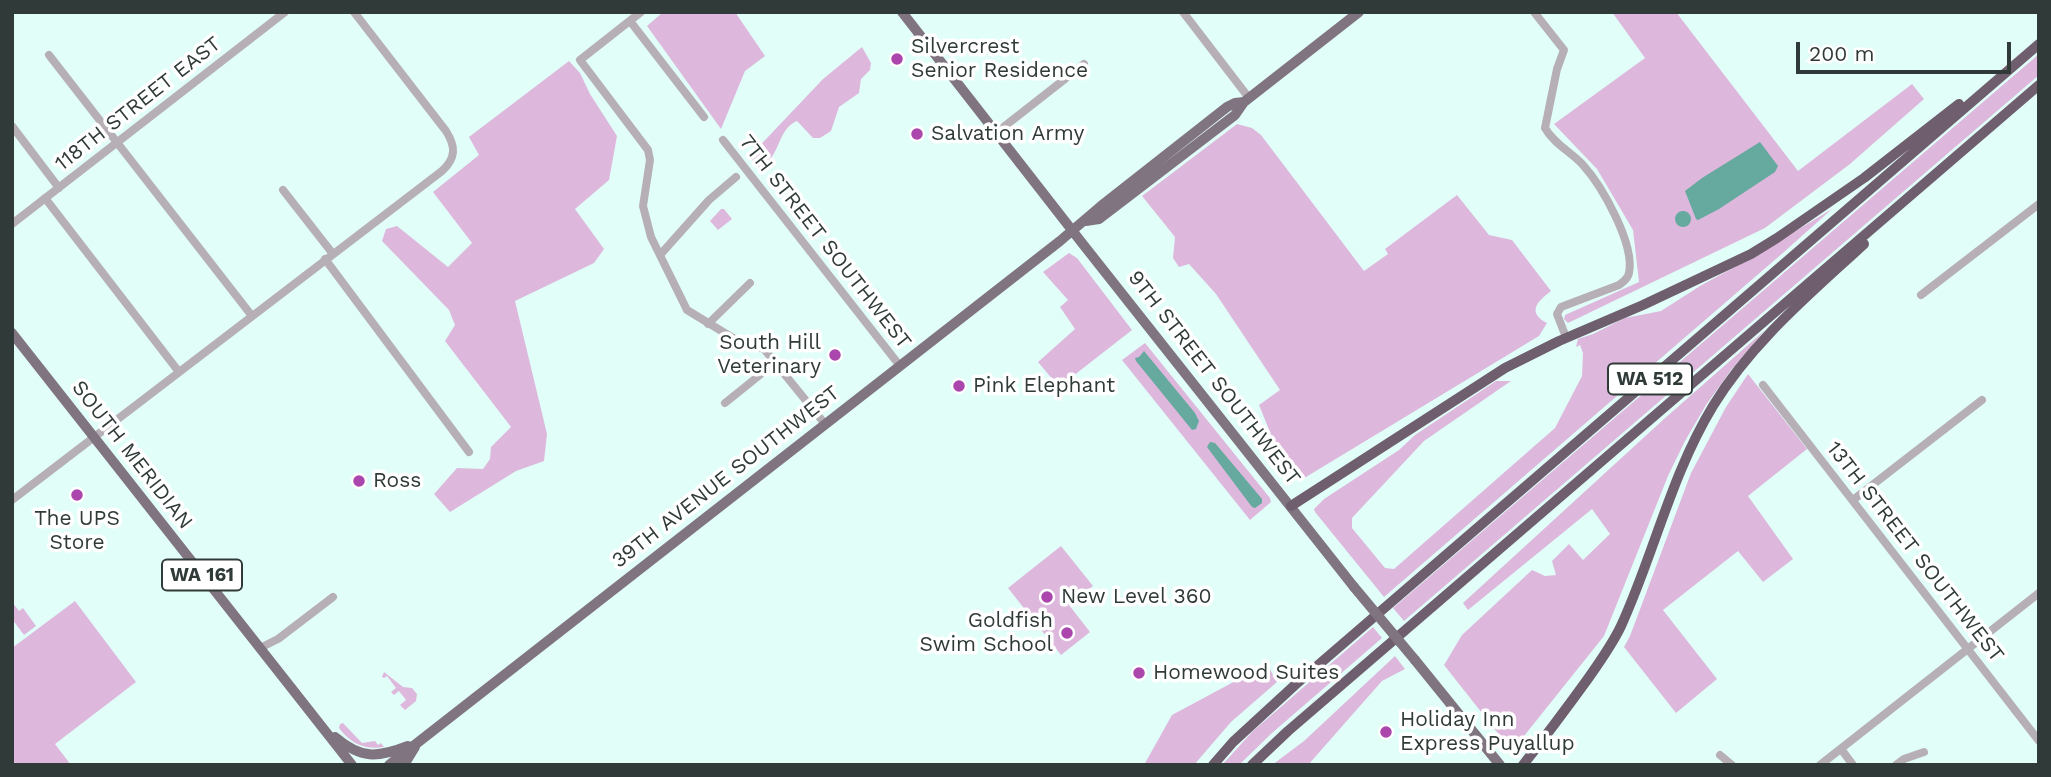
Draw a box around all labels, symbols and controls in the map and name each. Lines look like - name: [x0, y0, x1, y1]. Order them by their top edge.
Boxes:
- scale bar: [1799, 28, 2014, 72]
- street label: 118TH STREET EAST: [50, 31, 226, 177]
- place label: Silvercrest Senior Residence: [911, 34, 1088, 84]
- text: 200 m: [1809, 41, 1875, 66]
- marker: Silvercrest Senior Residence: [889, 51, 905, 67]
- place label: Salvation Army: [931, 121, 1084, 147]
- marker: Salvation Army: [909, 126, 925, 142]
- street label: 7TH STREET SOUTHWEST: [734, 130, 916, 354]
- street label: 9TH STREET SOUTHWEST: [1122, 266, 1306, 490]
- place label: South Hill Veterinary: [717, 330, 821, 380]
- marker: South Hill Veterinary: [827, 347, 843, 363]
- road number: WA 512: [1608, 364, 1692, 394]
- place label: Pink Elephant: [973, 373, 1115, 399]
- street label: SOUTH MERIDIAN: [66, 376, 198, 534]
- marker: Pink Elephant: [951, 378, 967, 394]
- street label: 39TH AVENUE SOUTHWEST: [607, 380, 845, 574]
- street label: 13TH STREET SOUTHWEST: [1821, 437, 2009, 667]
- place label: Ross: [373, 468, 421, 494]
- marker: Ross: [351, 473, 367, 489]
- marker: The UPS Store: [69, 487, 85, 503]
- place label: The UPS Store: [34, 506, 120, 556]
- road number: WA 161: [162, 560, 242, 590]
- place label: New Level 360: [1061, 584, 1212, 610]
- marker: New Level 360: [1039, 589, 1055, 605]
- place label: Goldfish Swim School: [919, 608, 1053, 658]
- marker: Goldfish Swim School: [1059, 625, 1075, 641]
- place label: Homewood Suites: [1153, 660, 1339, 686]
- marker: Homewood Suites: [1131, 665, 1147, 681]
- place label: Holiday Inn Express Puyallup: [1400, 707, 1575, 757]
- marker: Holiday Inn Express Puyallup: [1378, 724, 1394, 740]

